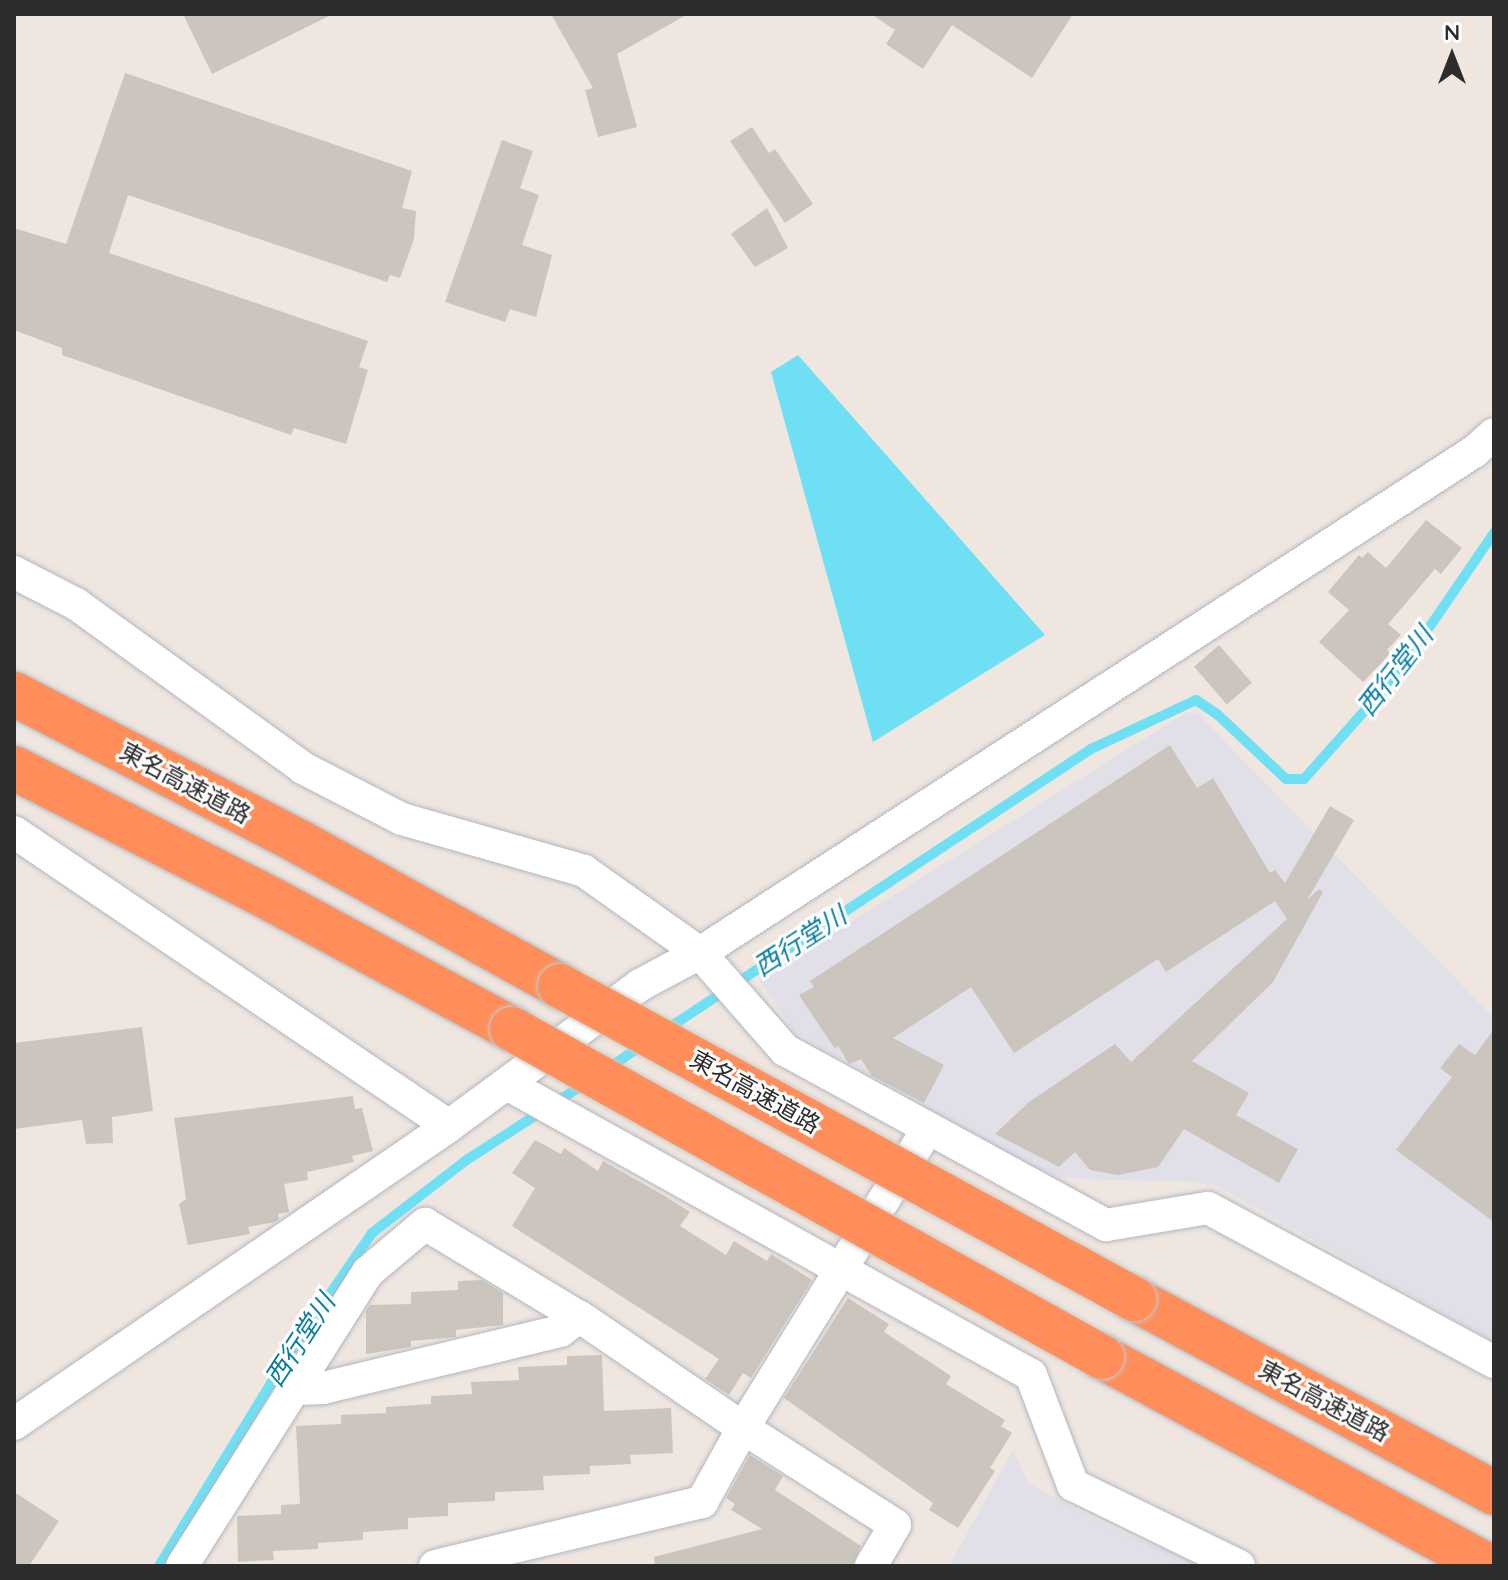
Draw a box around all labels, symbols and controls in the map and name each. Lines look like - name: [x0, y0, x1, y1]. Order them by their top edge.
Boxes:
- north arrow: [1412, 16, 1492, 96]
- text: N: [1444, 18, 1460, 46]
- water label: 西行堂川: [1351, 620, 1439, 722]
- street label: 東名高速道路: [115, 736, 255, 830]
- water label: 西行堂川: [748, 900, 852, 982]
- street label: 東名高速道路: [685, 1044, 825, 1140]
- water label: 西行堂川: [259, 1288, 341, 1392]
- street label: 東名高速道路: [1254, 1354, 1394, 1448]

